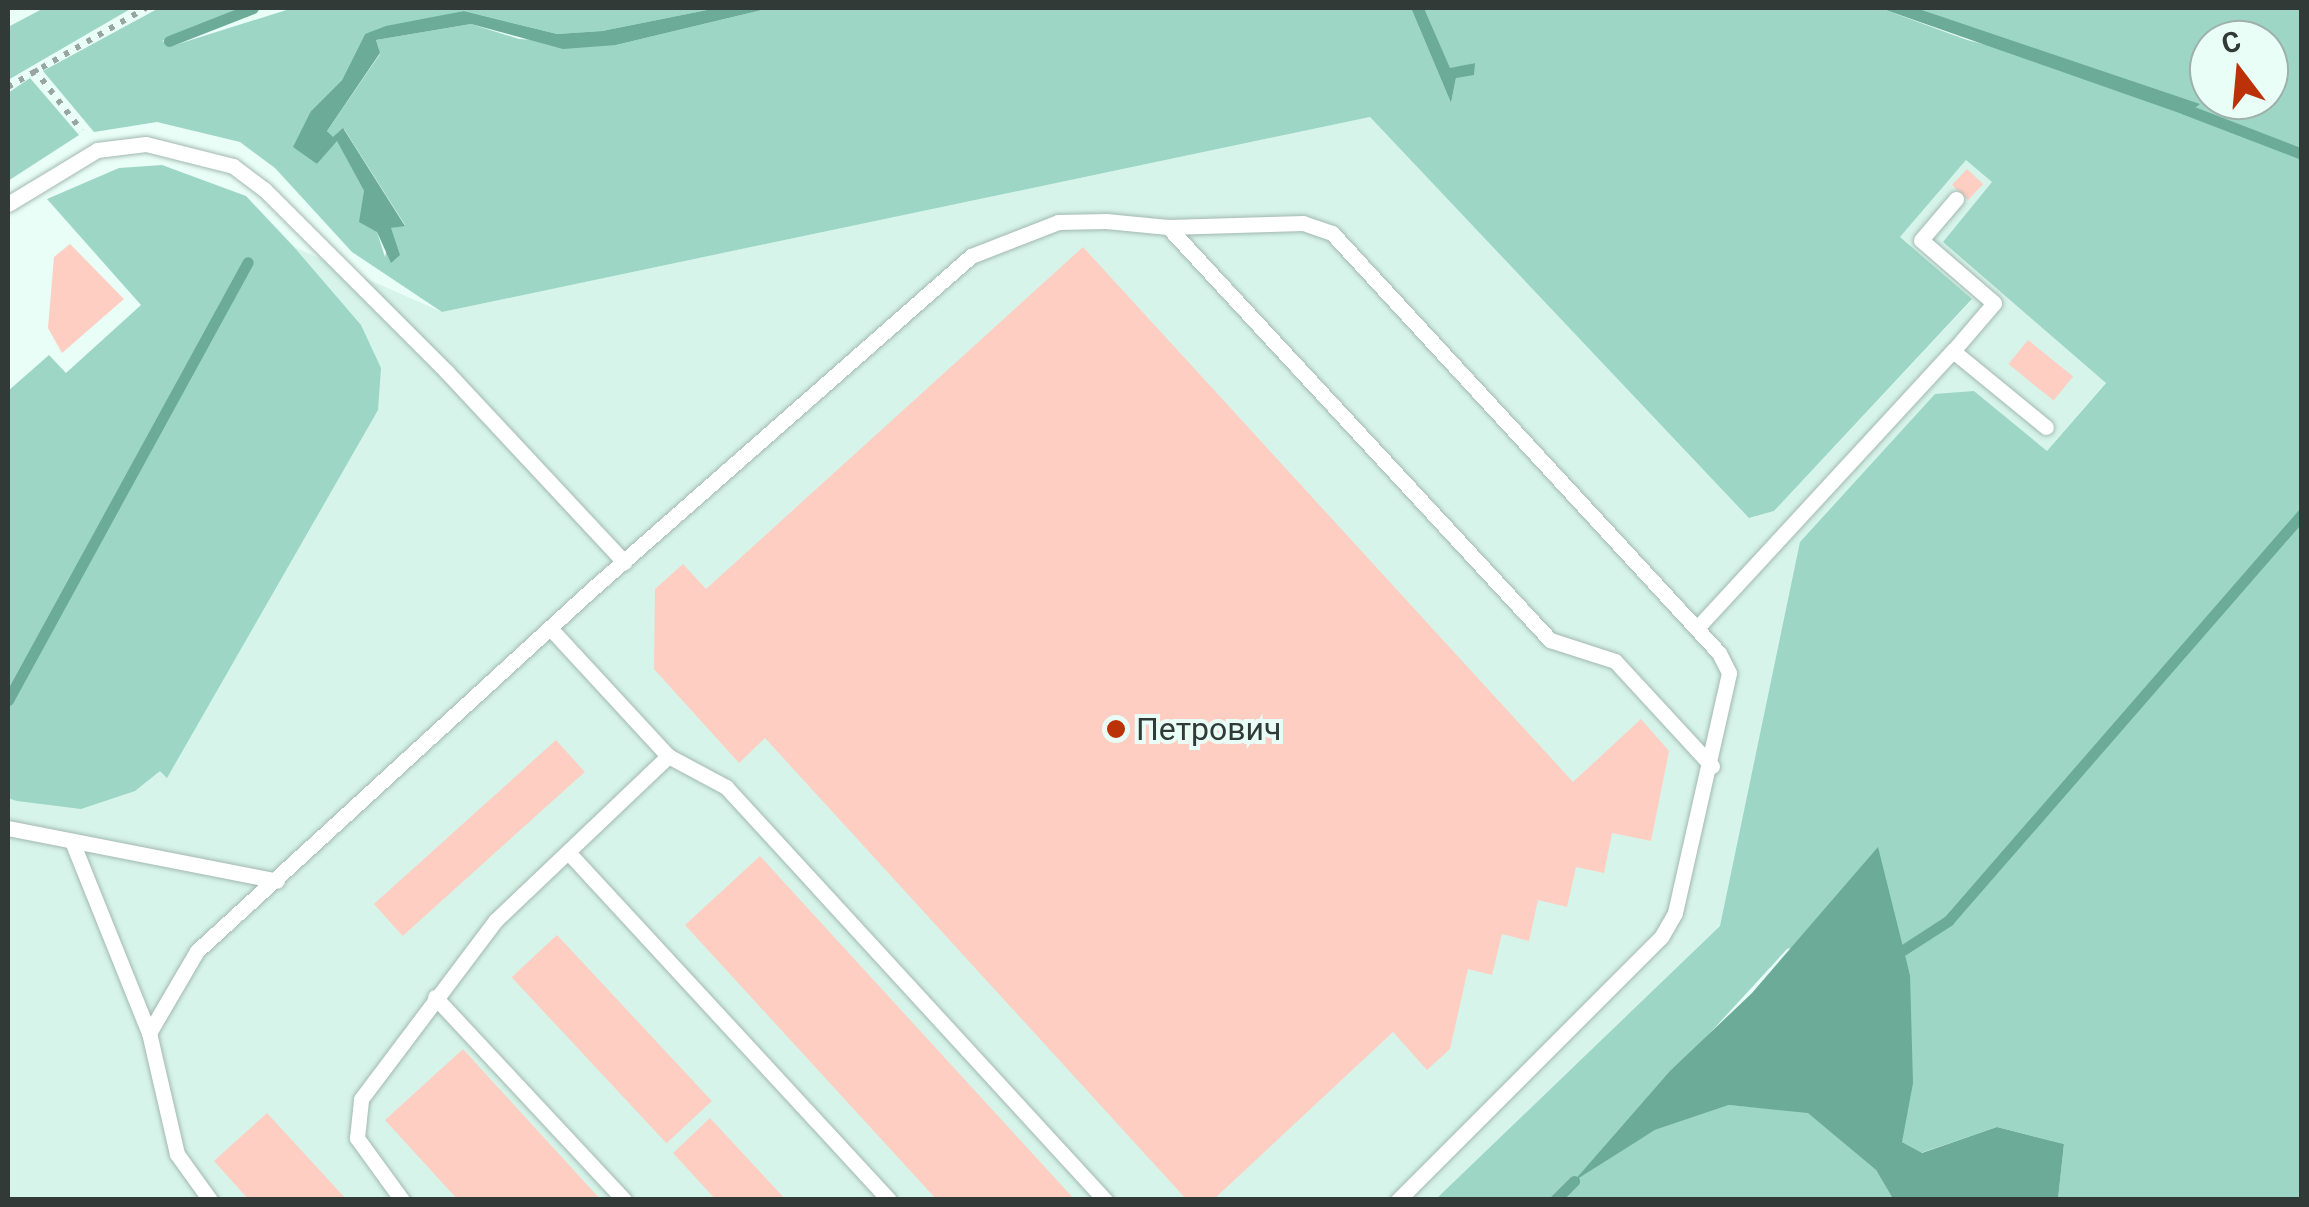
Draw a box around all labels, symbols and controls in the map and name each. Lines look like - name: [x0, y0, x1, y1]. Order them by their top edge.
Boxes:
- north arrow: [2189, 20, 2289, 120]
- text: С: [2218, 24, 2244, 61]
- place label: Петрович: [1136, 710, 1281, 748]
- marker: Петрович: [1105, 718, 1127, 740]

